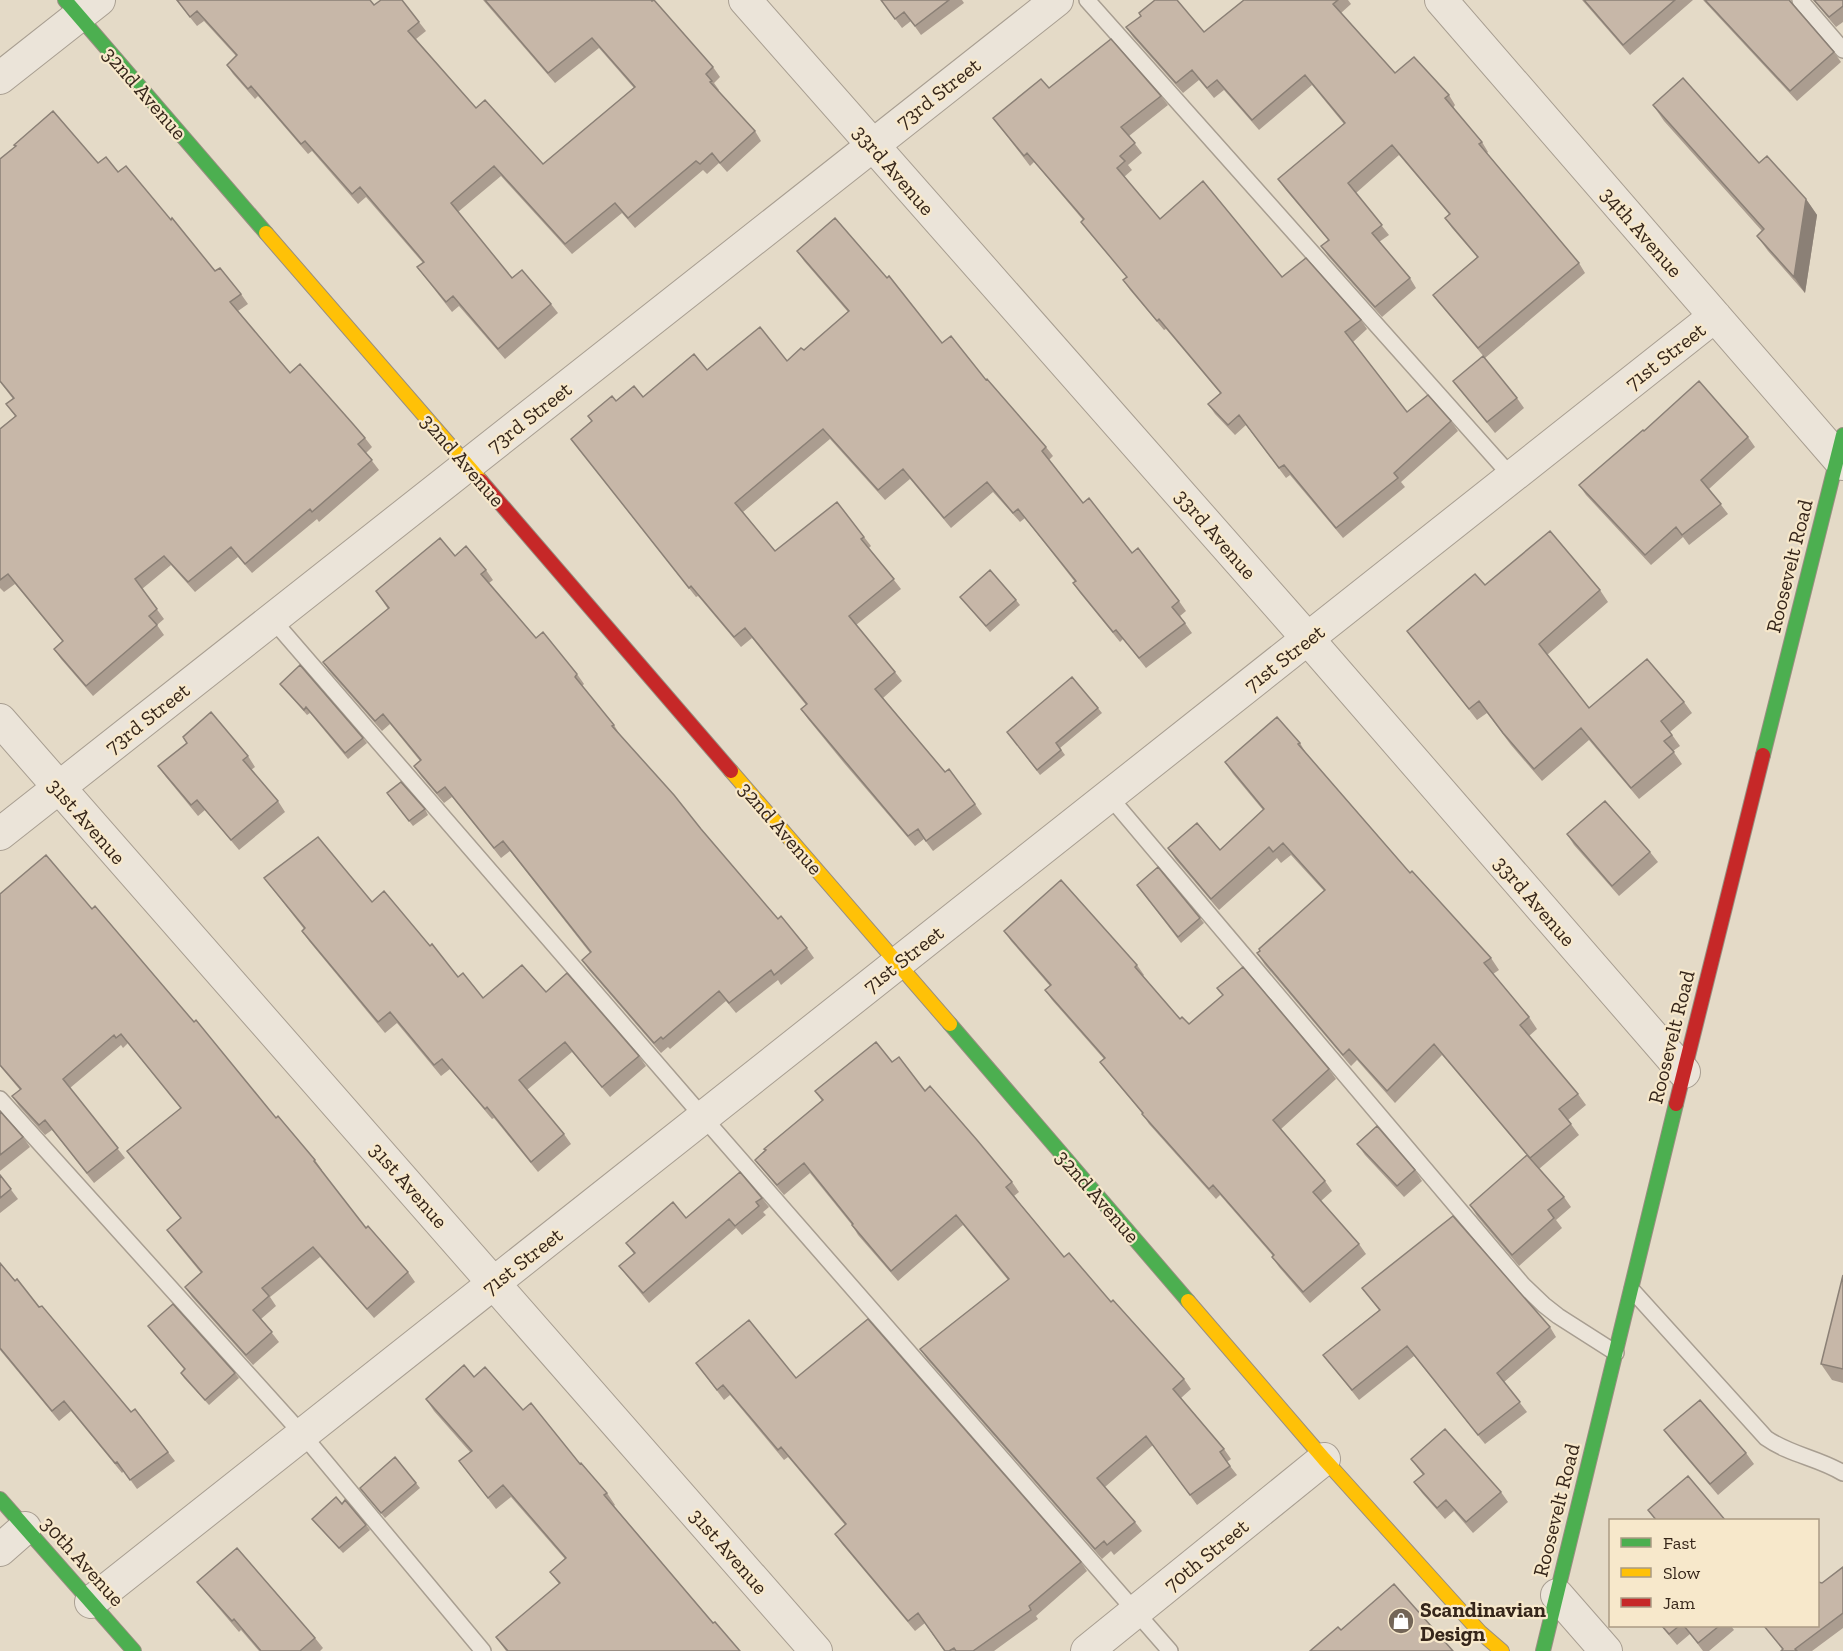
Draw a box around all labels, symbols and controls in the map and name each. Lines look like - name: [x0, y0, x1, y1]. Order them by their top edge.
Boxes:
- street label: 32nd Avenue: [98, 41, 192, 145]
- street label: 73rd Street: [891, 52, 985, 134]
- street label: 33rd Avenue: [848, 120, 940, 220]
- street label: 34th Avenue: [1596, 182, 1688, 282]
- street label: 71st Street: [1620, 317, 1710, 395]
- street label: 73rd Street: [482, 376, 576, 458]
- street label: 32nd Avenue: [416, 408, 510, 512]
- street label: 33rd Avenue: [1170, 484, 1262, 584]
- street label: Roosevelt Road: [1760, 496, 1818, 635]
- street label: 71st Street: [1239, 619, 1329, 697]
- street label: 73rd Street: [100, 677, 194, 759]
- street label: 31st Avenue: [43, 773, 131, 869]
- street label: 32nd Avenue: [734, 776, 828, 880]
- street label: 33rd Avenue: [1489, 851, 1581, 951]
- street label: 71st Street: [858, 920, 948, 998]
- street label: Roosevelt Road: [1642, 967, 1700, 1106]
- street label: 31st Avenue: [365, 1137, 453, 1233]
- street label: 32nd Avenue: [1051, 1144, 1145, 1248]
- street label: 71st Street: [477, 1222, 567, 1300]
- street label: Roosevelt Road: [1527, 1440, 1585, 1579]
- street label: 31st Avenue: [685, 1503, 773, 1599]
- street label: 30th Avenue: [36, 1511, 130, 1611]
- street label: 70th Street: [1159, 1513, 1253, 1597]
- legend: [1609, 1519, 1819, 1627]
- text: Fast: [1663, 1532, 1696, 1554]
- text: Slow: [1663, 1562, 1700, 1584]
- text: Jam: [1663, 1592, 1695, 1614]
- place label: Scandinavian Design: [1420, 1597, 1547, 1646]
- shop icon: Scandinavian Design: [1386, 1606, 1416, 1636]

